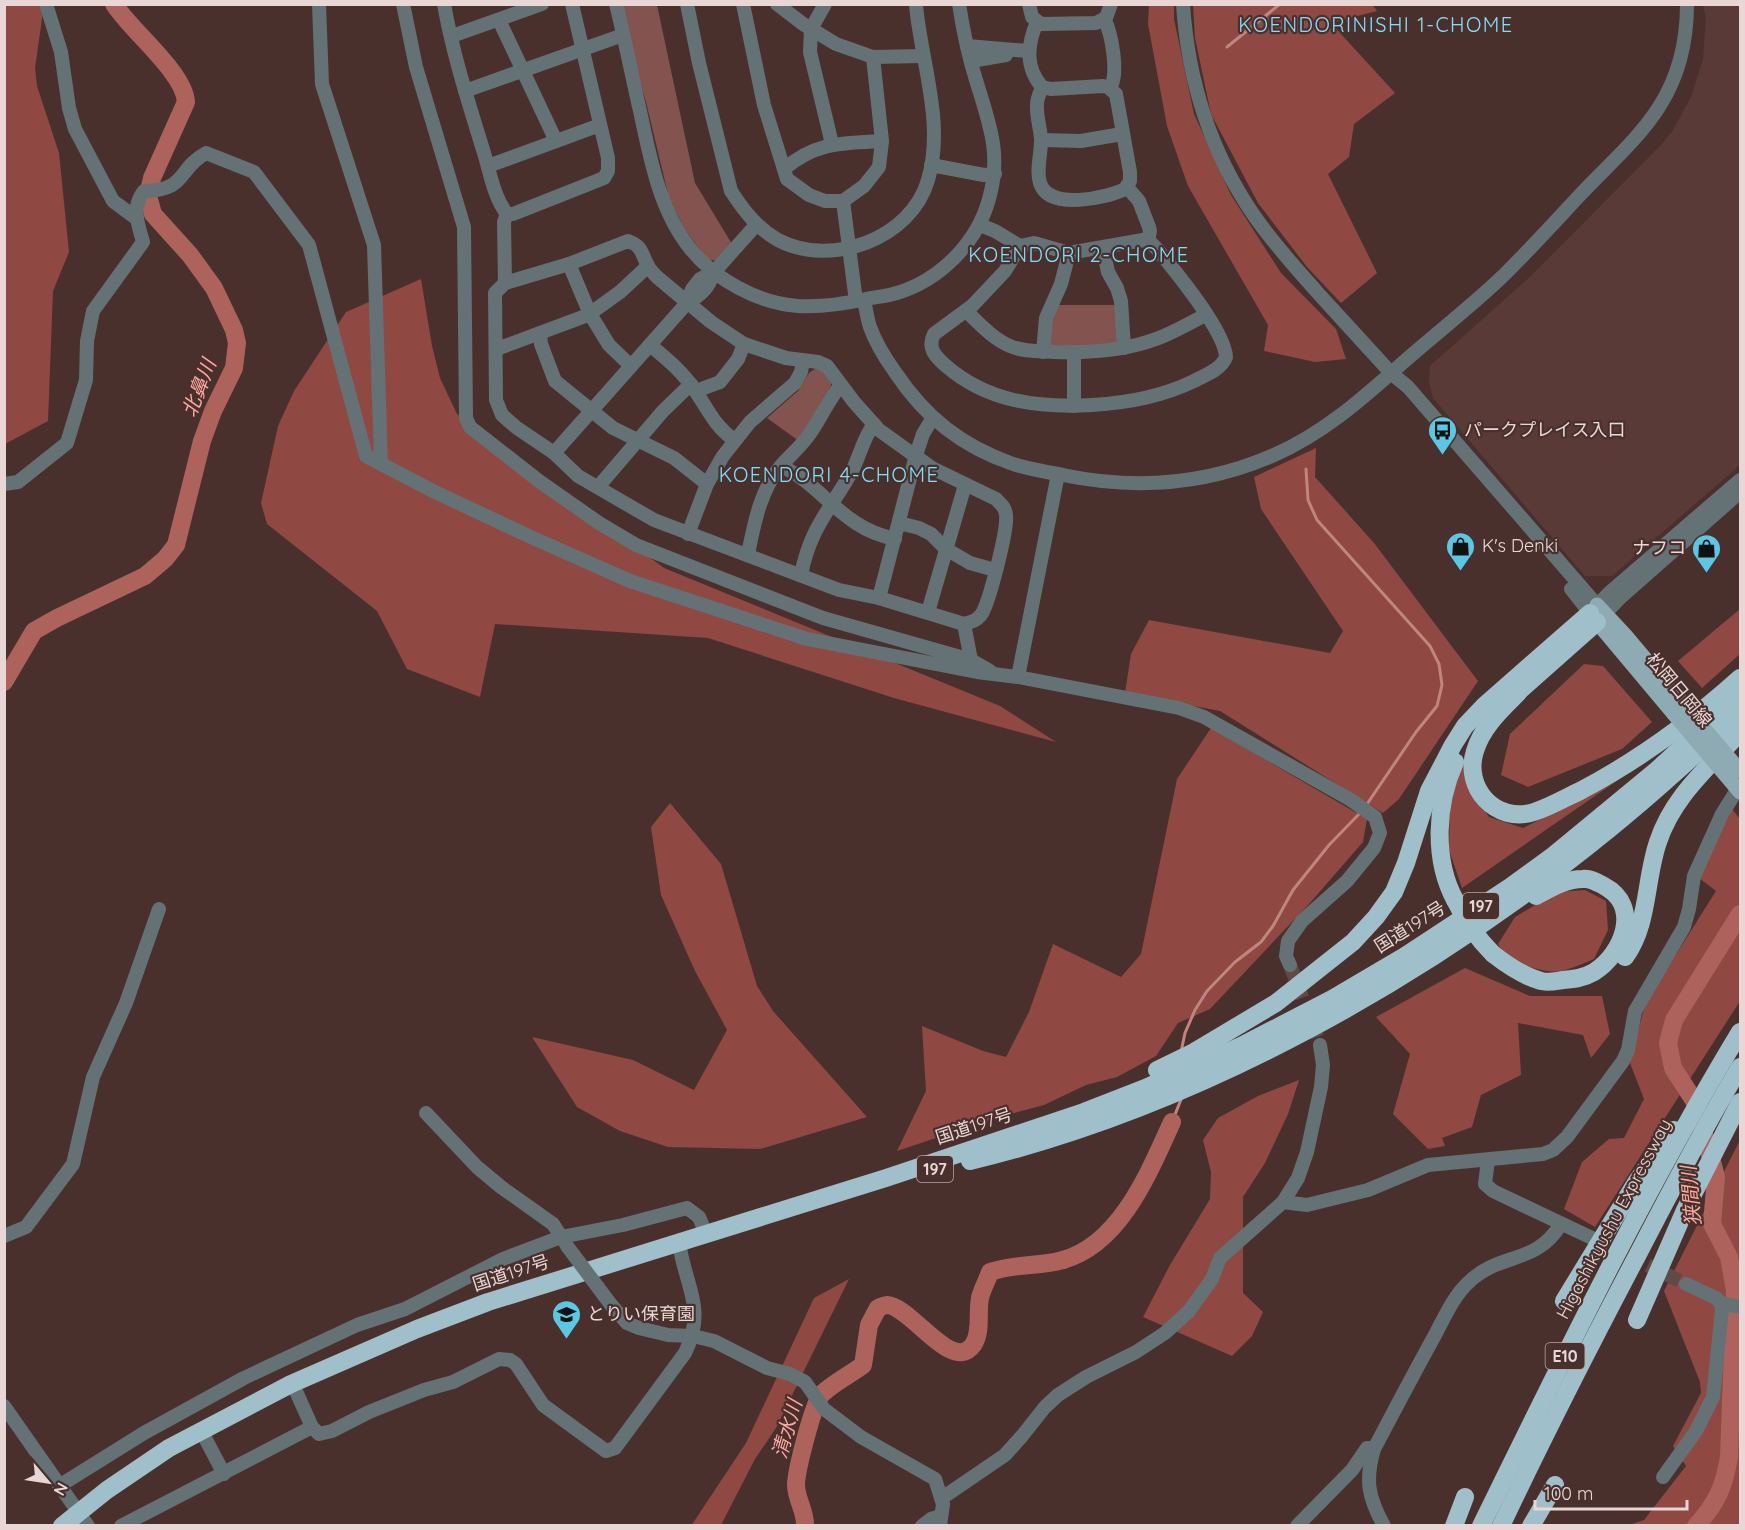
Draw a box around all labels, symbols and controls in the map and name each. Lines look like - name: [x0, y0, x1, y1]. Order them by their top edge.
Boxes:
- district label: KOENDORINISHI 1-CHOME: [1238, 12, 1514, 37]
- district label: KOENDORI 2-CHOME: [968, 242, 1190, 267]
- water label: 北鼻川: [176, 353, 222, 420]
- bus stop icon: パークプレイス入口: [1427, 414, 1459, 456]
- place label: パークプレイス入口: [1464, 418, 1625, 441]
- district label: KOENDORI 4-CHOME: [719, 462, 939, 487]
- shop icon: K's Denki: [1445, 530, 1477, 572]
- shop icon: ナフコ: [1691, 532, 1723, 574]
- place label: K's Denki: [1482, 534, 1558, 557]
- place label: ナフコ: [1632, 536, 1686, 559]
- street label: 松岡日岡線: [1642, 648, 1717, 732]
- road number: 197: [1463, 893, 1499, 919]
- street label: 国道197号: [1370, 896, 1449, 957]
- street label: 国道197号: [933, 1102, 1015, 1149]
- street label: Higashikyushu Expressway: [1551, 1115, 1676, 1323]
- road number: 197: [917, 1156, 953, 1182]
- water label: 狭間川: [1675, 1163, 1706, 1227]
- street label: 国道197号: [470, 1249, 552, 1296]
- school or university icon: とりい保育園: [550, 1298, 582, 1340]
- place label: とりい保育園: [587, 1302, 695, 1325]
- road number: E10: [1546, 1343, 1584, 1369]
- water label: 清水川: [766, 1395, 807, 1461]
- north arrow: [18, 1452, 78, 1512]
- scale bar: [1535, 1473, 1686, 1511]
- text: N: [50, 1479, 73, 1499]
- text: 100 m: [1544, 1482, 1593, 1505]

